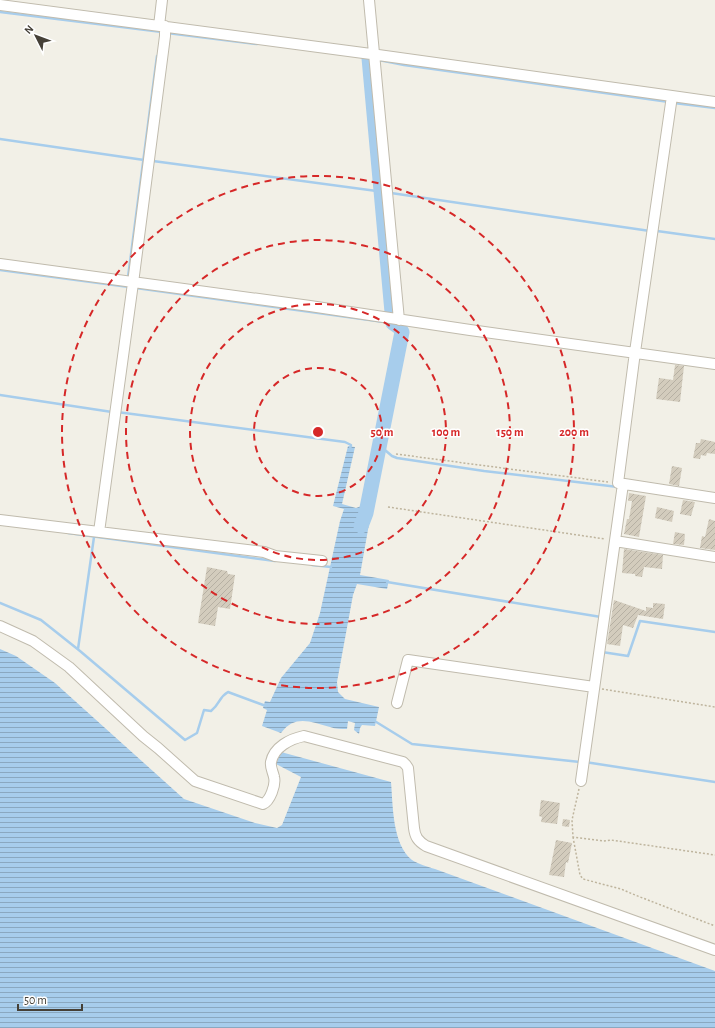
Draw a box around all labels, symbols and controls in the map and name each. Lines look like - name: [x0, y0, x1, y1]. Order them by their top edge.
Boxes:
- north arrow: [16, 16, 56, 56]
- text: N: [22, 23, 36, 36]
- centre of rings: [311, 425, 325, 439]
- text: 50 m: [371, 426, 394, 438]
- text: 100 m: [432, 426, 460, 438]
- text: 150 m: [496, 426, 524, 438]
- text: 200 m: [559, 426, 589, 438]
- scale bar: [18, 986, 82, 1012]
- text: 50 m: [24, 994, 47, 1006]

